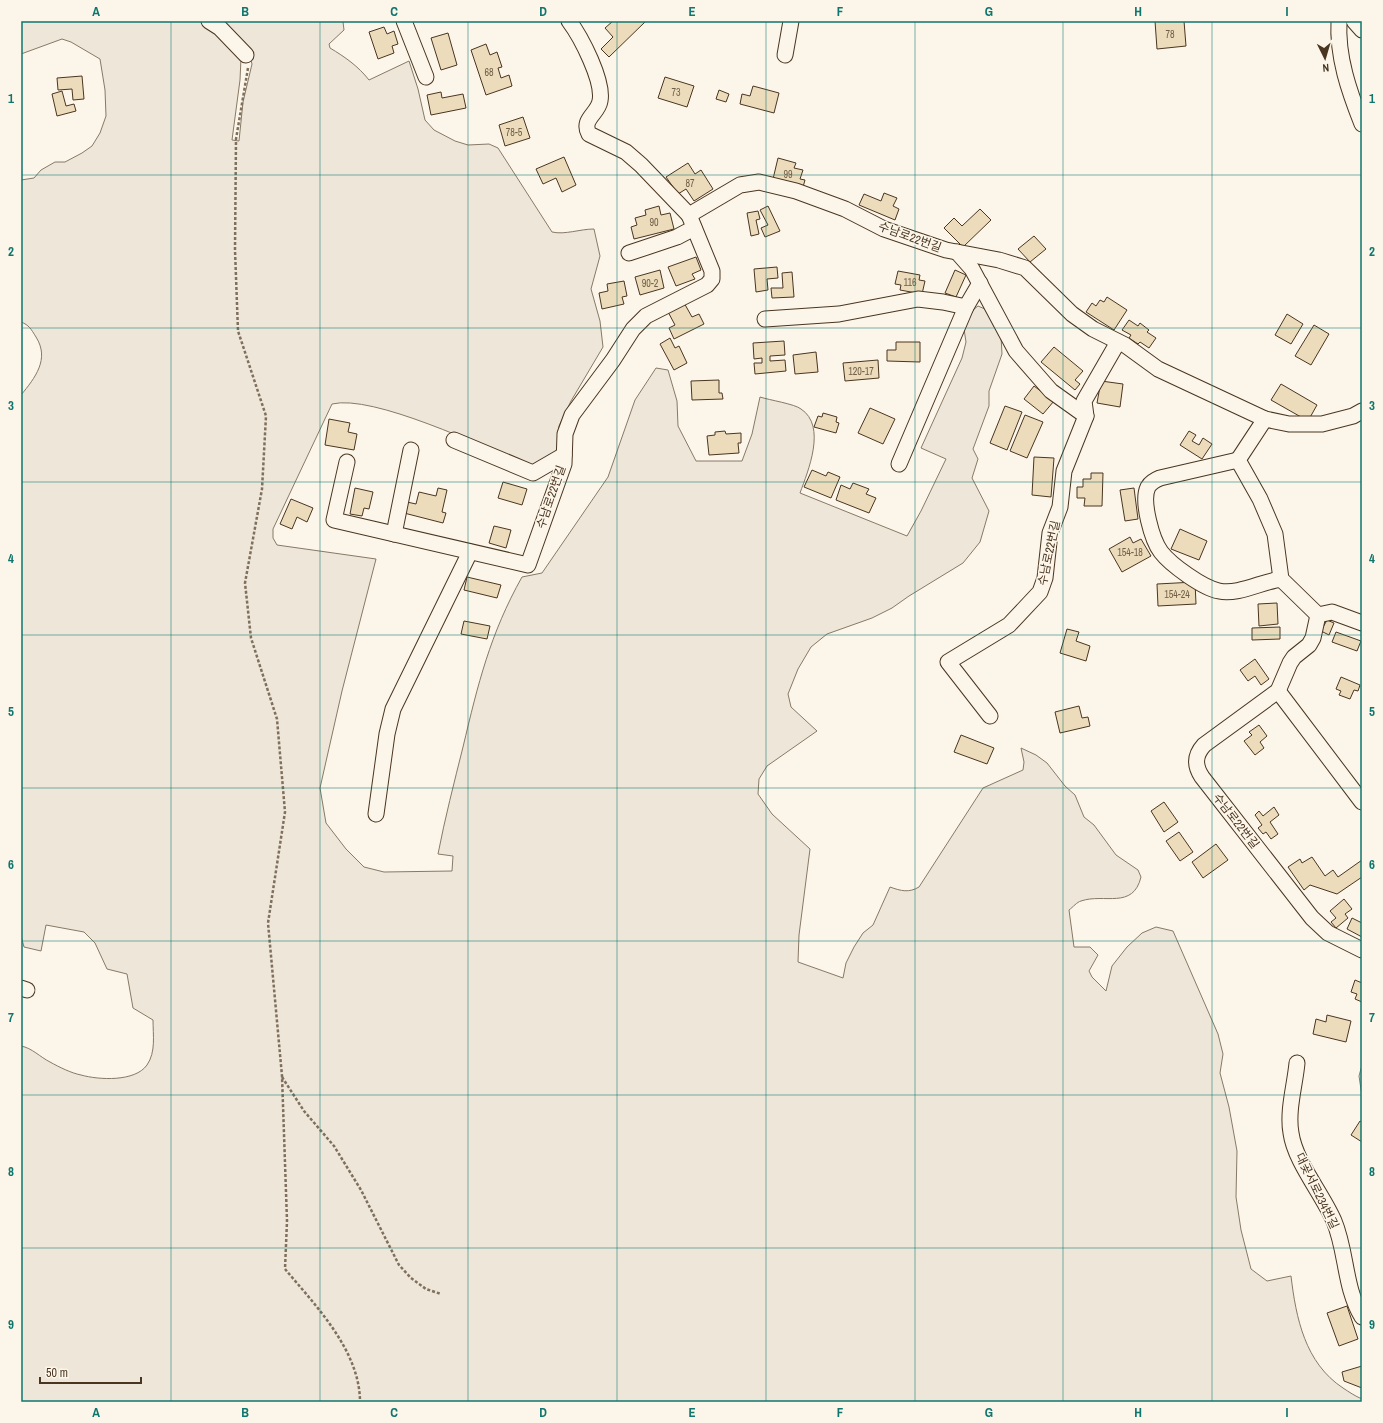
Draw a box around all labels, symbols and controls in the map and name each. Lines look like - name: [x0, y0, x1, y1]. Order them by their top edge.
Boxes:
- text: A: [92, 3, 100, 20]
- text: B: [241, 3, 249, 20]
- text: C: [390, 3, 398, 20]
- text: D: [539, 3, 547, 20]
- text: E: [688, 3, 696, 20]
- text: F: [837, 3, 844, 20]
- text: G: [985, 3, 993, 20]
- text: H: [1134, 3, 1142, 20]
- text: I: [1286, 3, 1289, 20]
- house number: 78: [1165, 28, 1175, 41]
- north arrow: [1305, 38, 1345, 78]
- text: N: [1322, 61, 1330, 75]
- house number: 68: [484, 66, 494, 79]
- house number: 73: [671, 86, 681, 99]
- text: 1: [8, 90, 14, 107]
- text: 1: [1369, 90, 1375, 107]
- house number: 78-5: [506, 126, 523, 139]
- house number: 99: [783, 168, 793, 181]
- house number: 87: [685, 177, 695, 190]
- house number: 90: [649, 216, 659, 229]
- street label: 수남로22번길: [876, 218, 944, 256]
- text: 2: [8, 243, 14, 260]
- text: 2: [1369, 243, 1375, 260]
- house number: 116: [903, 276, 917, 289]
- house number: 90-2: [642, 277, 659, 290]
- house number: 120-17: [848, 365, 874, 378]
- text: 3: [8, 397, 14, 414]
- text: 3: [1369, 397, 1375, 414]
- street label: 수남로22번길: [533, 463, 569, 531]
- street label: 수남로22번길: [1034, 519, 1064, 587]
- house number: 154-18: [1117, 546, 1143, 559]
- text: 4: [8, 550, 14, 567]
- text: 4: [1369, 550, 1375, 567]
- house number: 154-24: [1164, 588, 1190, 601]
- text: 5: [8, 703, 14, 720]
- text: 5: [1369, 703, 1375, 720]
- street label: 수남로22번길: [1209, 790, 1263, 852]
- text: 6: [8, 856, 14, 873]
- text: 6: [1369, 856, 1375, 873]
- text: 7: [8, 1009, 14, 1026]
- text: 7: [1369, 1009, 1375, 1026]
- street label: 대곶서로234번길: [1292, 1150, 1342, 1232]
- text: 8: [8, 1163, 14, 1180]
- text: 8: [1369, 1163, 1375, 1180]
- text: 9: [8, 1316, 14, 1333]
- text: 9: [1369, 1316, 1375, 1333]
- scale bar: [40, 1359, 141, 1385]
- text: 50 m: [46, 1365, 68, 1381]
- text: A: [92, 1404, 100, 1421]
- text: B: [241, 1404, 249, 1421]
- text: C: [390, 1404, 398, 1421]
- text: D: [539, 1404, 547, 1421]
- text: E: [688, 1404, 696, 1421]
- text: F: [837, 1404, 844, 1421]
- text: G: [985, 1404, 993, 1421]
- text: H: [1134, 1404, 1142, 1421]
- text: I: [1286, 1404, 1289, 1421]

